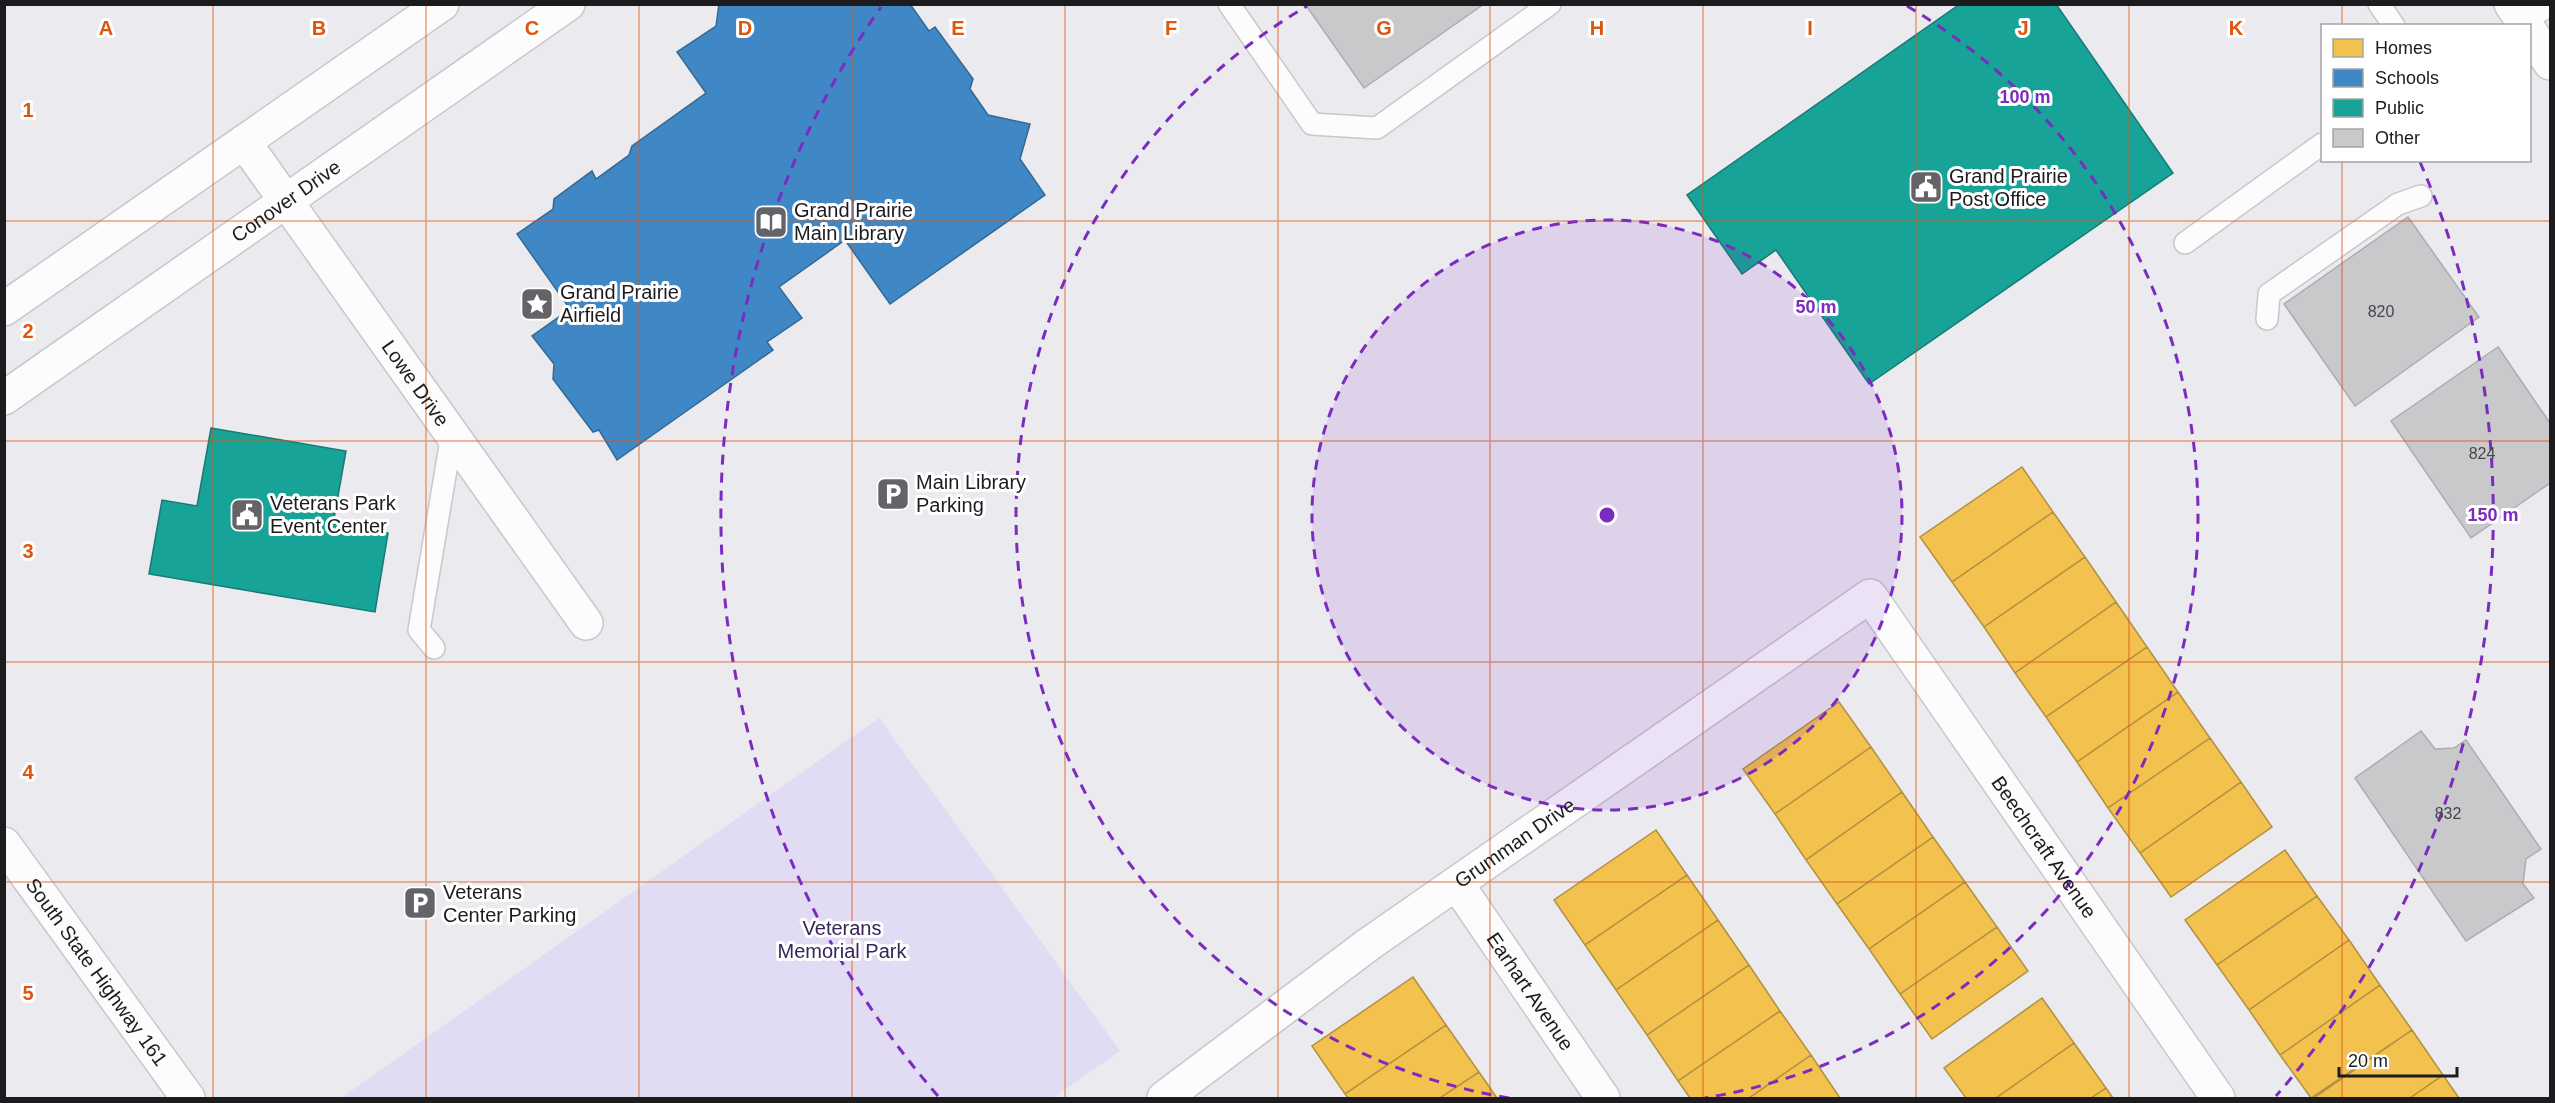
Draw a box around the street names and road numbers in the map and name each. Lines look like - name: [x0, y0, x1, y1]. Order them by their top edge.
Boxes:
- street label: Conover Drive: [227, 155, 345, 247]
- street label: Lowe Drive: [378, 336, 453, 430]
- street label: Beechcraft Avenue: [1987, 772, 2101, 922]
- street label: Grumman Drive: [1451, 793, 1579, 892]
- street label: South State Highway 161: [22, 874, 172, 1070]
- street label: Earhart Avenue: [1482, 928, 1578, 1054]

